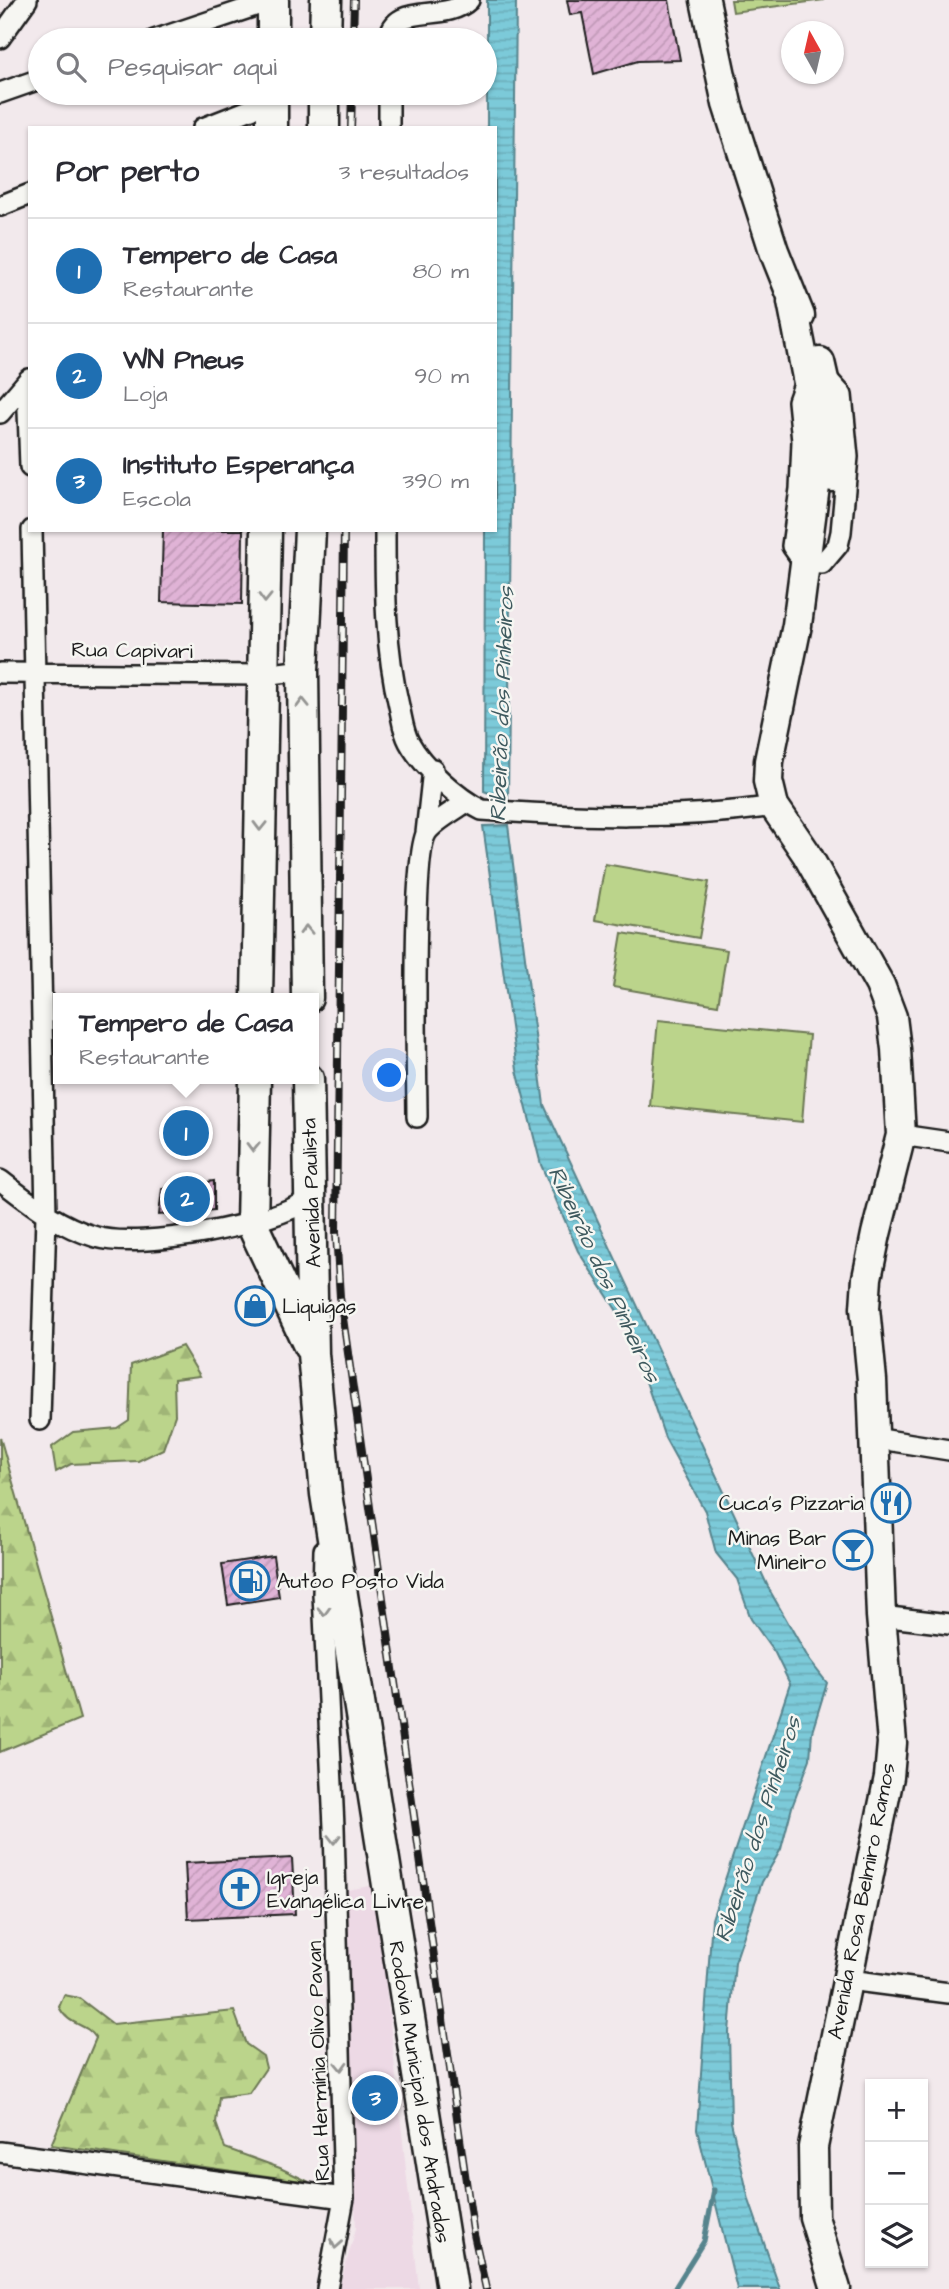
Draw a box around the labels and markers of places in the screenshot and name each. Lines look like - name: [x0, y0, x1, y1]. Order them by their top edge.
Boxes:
- pin: 1: [163, 1107, 209, 1159]
- pin: 2: [164, 1173, 210, 1225]
- shop icon: Liquigas: [234, 1285, 276, 1327]
- place label: Liquigas: [282, 1292, 356, 1323]
- restaurant icon: Cuca's Pizzaria: [870, 1482, 912, 1524]
- place label: Cuca's Pizzaria: [719, 1489, 864, 1518]
- place label: Minas Bar Mineiro: [728, 1524, 826, 1577]
- bar icon: Minas Bar Mineiro: [832, 1529, 874, 1571]
- fuel station icon: Autoo Posto Vida: [229, 1560, 271, 1602]
- place label: Autoo Posto Vida: [277, 1567, 444, 1596]
- place label: Igreja Evangélica Livre: [267, 1863, 424, 1918]
- church icon: Igreja Evangélica Livre: [219, 1868, 261, 1910]
- pin: 3: [352, 2072, 398, 2124]

